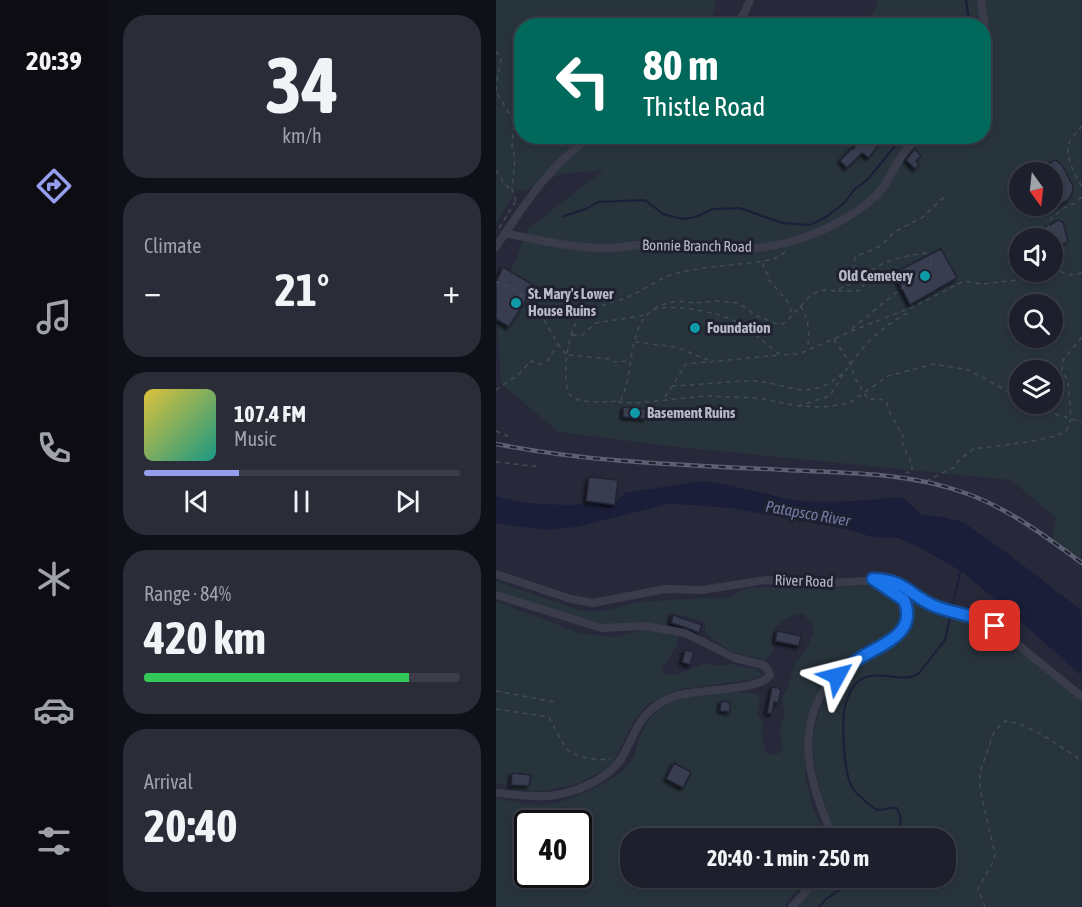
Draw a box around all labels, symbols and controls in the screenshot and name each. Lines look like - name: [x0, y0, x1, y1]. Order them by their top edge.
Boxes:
- text: 34: [265, 40, 339, 130]
- text: 80 m: [643, 41, 718, 89]
- icon: left: [544, 42, 622, 120]
- text: 20:39: [26, 45, 82, 76]
- text: Thistle Road: [643, 91, 765, 122]
- text: km/h: [282, 124, 322, 147]
- north arrow: [1009, 162, 1063, 216]
- map controls: [1009, 162, 1063, 414]
- icon: directions: [33, 165, 75, 207]
- button: sound: [1009, 228, 1063, 282]
- text: Climate: [144, 234, 201, 257]
- street label: Bonnie Branch Road: [642, 236, 752, 255]
- text: 21°: [275, 264, 329, 316]
- place label: Old Cemetery: [838, 267, 914, 284]
- marker: Old Cemetery: [918, 269, 932, 283]
- text: −: [144, 272, 161, 310]
- text: +: [443, 272, 460, 310]
- place label: St. Mary's Lower House Ruins: [528, 285, 614, 319]
- button: search: [1009, 294, 1063, 348]
- icon: music: [33, 296, 75, 338]
- marker: St. Mary's Lower House Ruins: [509, 296, 523, 310]
- place label: Foundation: [707, 319, 771, 336]
- marker: Foundation: [688, 321, 702, 335]
- button: layers: [1009, 360, 1063, 414]
- text: 107.4 FM: [234, 401, 306, 427]
- place label: Basement Ruins: [647, 404, 736, 421]
- marker: Basement Ruins: [628, 406, 642, 420]
- icon: phone: [33, 427, 75, 469]
- text: Music: [234, 427, 276, 450]
- icon: previous: [180, 485, 213, 518]
- icon: pause: [285, 485, 318, 518]
- icon: next: [391, 485, 424, 518]
- water label: Patapsco River: [764, 497, 853, 531]
- icon: climate: [33, 558, 75, 600]
- street label: River Road: [774, 571, 834, 590]
- text: Range · 84%: [144, 582, 231, 605]
- pin: [969, 600, 1020, 651]
- icon: arrive: [978, 609, 1011, 642]
- text: 420 km: [144, 612, 266, 664]
- position arrow: [805, 644, 869, 708]
- icon: car: [33, 689, 75, 731]
- text: Arrival: [144, 770, 193, 793]
- text: 20:40: [144, 800, 238, 852]
- speed limit sign: 40: [514, 810, 592, 888]
- icon: filters: [33, 820, 75, 862]
- text: 20:40 · 1 min · 250 m: [707, 845, 869, 871]

